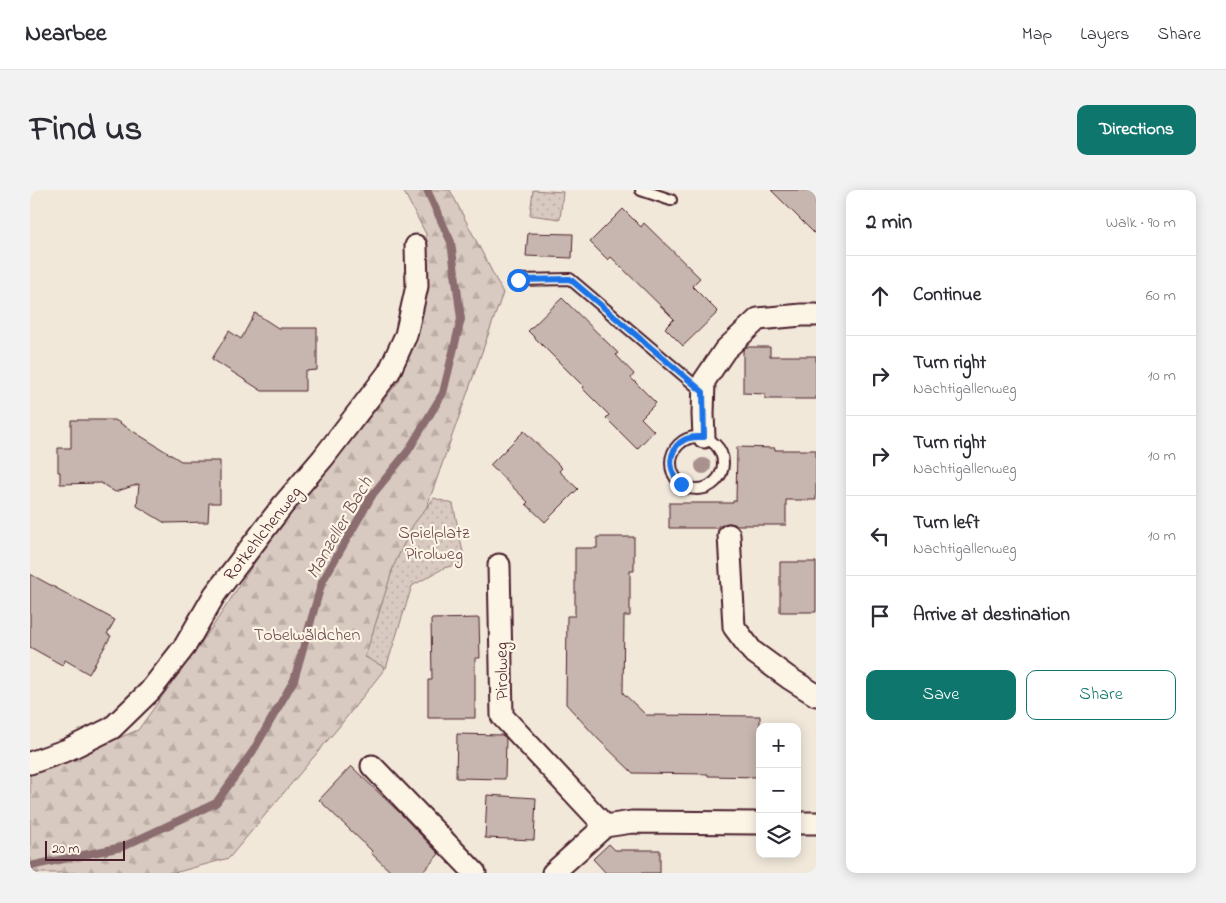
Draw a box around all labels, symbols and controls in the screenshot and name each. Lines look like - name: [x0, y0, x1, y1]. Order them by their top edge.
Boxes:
- text: Nearbee: [25, 17, 107, 52]
- text: Map: [1022, 22, 1052, 48]
- text: Layers: [1080, 22, 1130, 48]
- text: Share: [1158, 22, 1201, 48]
- text: Find us: [30, 105, 142, 156]
- button: Directions: [1077, 105, 1196, 155]
- text: 2 min: [866, 208, 912, 238]
- text: Walk · 90 m: [1106, 211, 1176, 235]
- route start: [507, 269, 530, 292]
- icon: ahead: [866, 282, 894, 310]
- text: Continue: [913, 282, 981, 309]
- text: 60 m: [1146, 284, 1176, 308]
- text: Turn right: [913, 350, 986, 377]
- icon: right: [866, 362, 894, 390]
- text: 10 m: [1148, 364, 1176, 388]
- text: Nachtigallenweg: [913, 377, 1017, 401]
- text: Turn right: [913, 430, 986, 457]
- icon: right: [866, 442, 894, 470]
- text: 10 m: [1148, 444, 1176, 468]
- text: Nachtigallenweg: [913, 457, 1017, 481]
- water label: Manzeller Bach: [300, 471, 381, 584]
- route end: [670, 473, 693, 496]
- street label: Rotkehlchenweg: [218, 481, 310, 588]
- text: Turn left: [913, 510, 980, 537]
- park label: Spielplatz Pirolweg: [398, 521, 470, 569]
- icon: left: [866, 522, 894, 550]
- text: 10 m: [1148, 524, 1176, 548]
- text: Nachtigallenweg: [913, 537, 1017, 561]
- icon: arrive: [866, 602, 894, 630]
- text: Arrive at destination: [913, 602, 1070, 629]
- park label: Tobelwäldchen: [254, 623, 360, 649]
- street label: Pirolweg: [489, 642, 518, 700]
- button: Save: [866, 670, 1016, 720]
- button: Share: [1026, 670, 1176, 720]
- map controls: [756, 723, 801, 858]
- button: +: [756, 723, 801, 768]
- button: −: [756, 768, 801, 813]
- button: layers: [756, 813, 801, 858]
- scale bar: [45, 838, 125, 861]
- text: 20 m: [52, 839, 79, 860]

